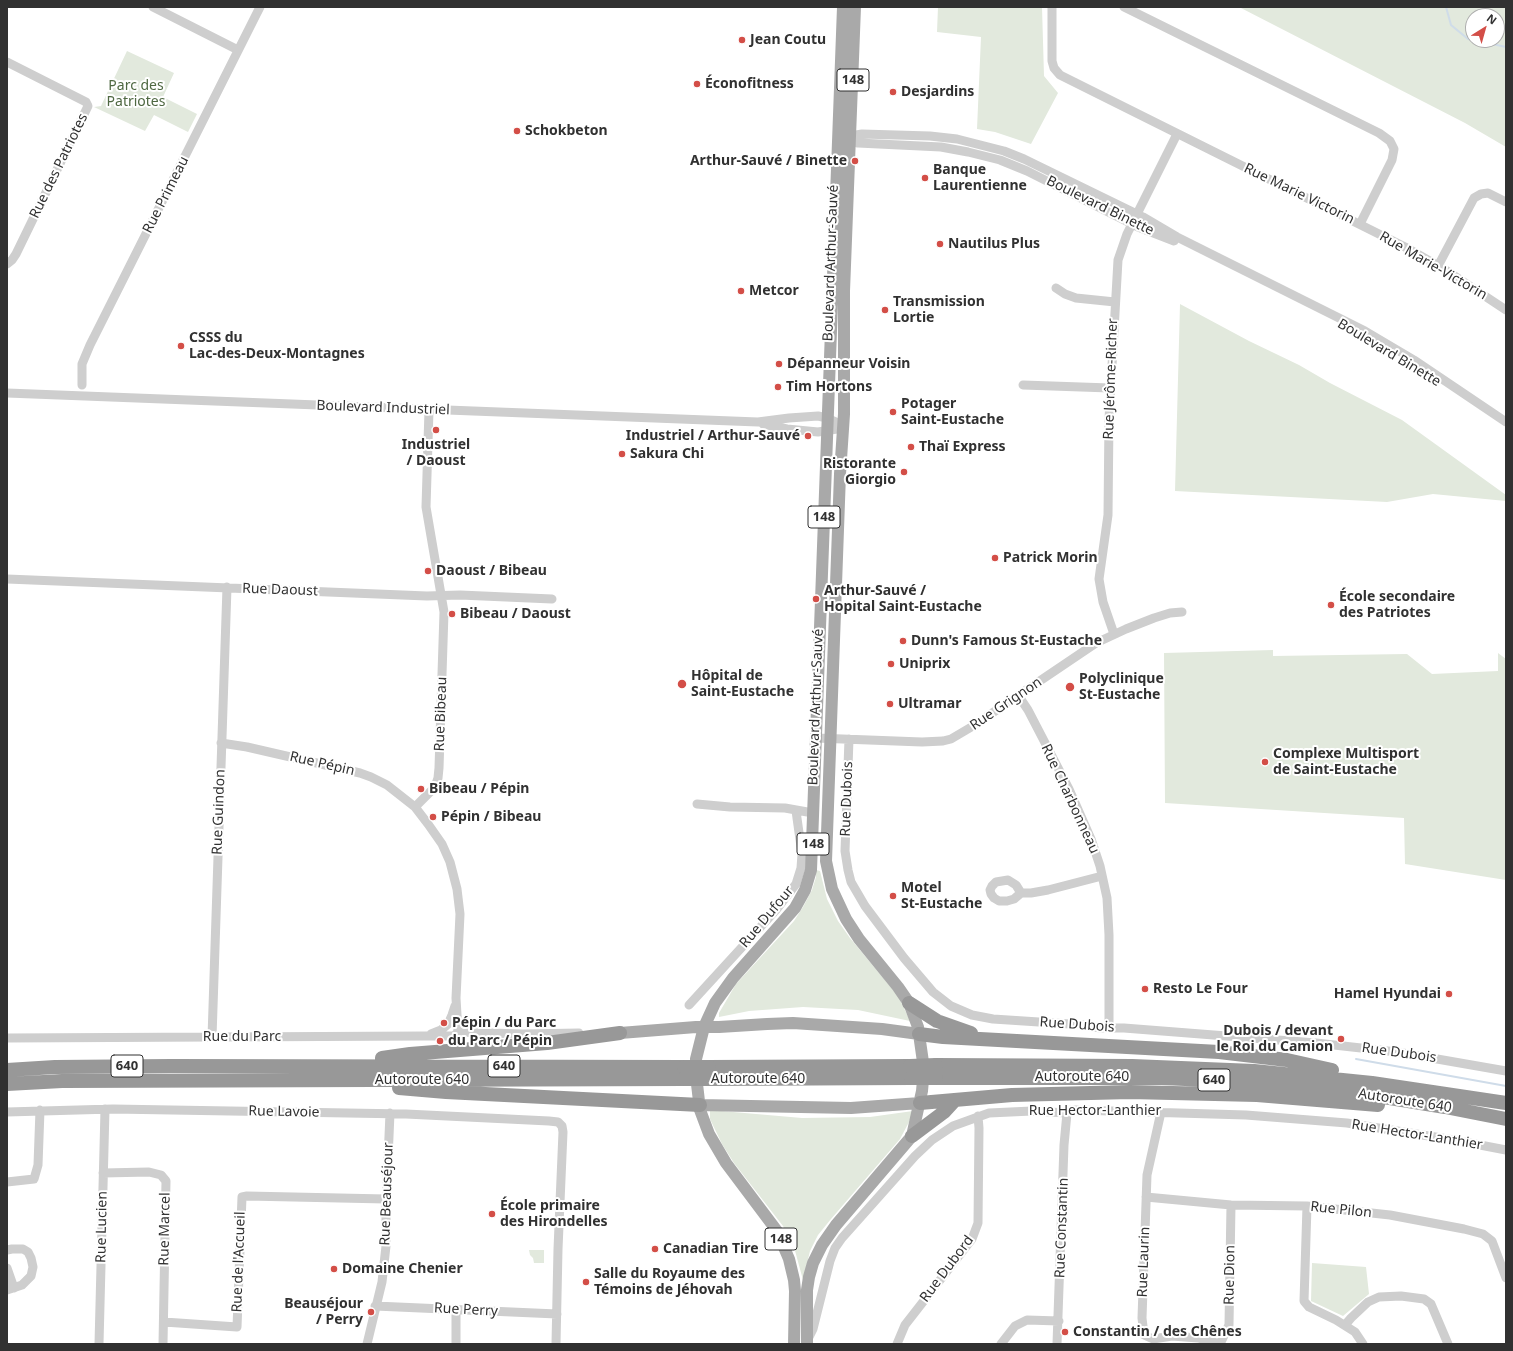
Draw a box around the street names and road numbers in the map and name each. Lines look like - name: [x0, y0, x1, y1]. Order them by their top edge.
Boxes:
- road number: 148: [837, 69, 869, 91]
- street label: Rue des Patriotes: [26, 111, 92, 221]
- street label: Rue Primeau: [139, 154, 193, 236]
- street label: Rue Marie Victorin: [1241, 160, 1357, 228]
- street label: Boulevard Binette: [1044, 173, 1156, 239]
- street label: Boulevard Arthur-Sauvé: [820, 184, 842, 342]
- street label: Rue Marie-Victorin: [1376, 228, 1490, 304]
- street label: Boulevard Binette: [1334, 316, 1444, 390]
- street label: Rue Jérôme-Richer: [1100, 318, 1122, 440]
- street label: Boulevard Industriel: [316, 397, 450, 419]
- road number: 148: [808, 506, 840, 528]
- street label: Rue Daoust: [242, 580, 318, 600]
- street label: Boulevard Arthur-Sauvé: [805, 628, 827, 786]
- street label: Rue Grignon: [967, 674, 1045, 734]
- street label: Rue Bibeau: [431, 676, 451, 752]
- street label: Rue Charbonneau: [1037, 742, 1103, 856]
- street label: Rue Pépin: [288, 748, 356, 780]
- street label: Rue Dubois: [837, 761, 857, 837]
- street label: Rue Guindon: [209, 769, 229, 855]
- road number: 148: [797, 833, 829, 855]
- street label: Rue Dufour: [736, 883, 798, 951]
- street label: Rue Dubois: [1039, 1014, 1115, 1036]
- street label: Rue du Parc: [203, 1029, 281, 1045]
- street label: Rue Dubois: [1361, 1039, 1437, 1067]
- road number: 640: [111, 1055, 143, 1077]
- road number: 640: [488, 1055, 520, 1077]
- street label: Autoroute 640: [1035, 1069, 1129, 1085]
- road number: 640: [1198, 1069, 1230, 1091]
- street label: Autoroute 640: [711, 1071, 805, 1087]
- street label: Autoroute 640: [375, 1072, 469, 1088]
- street label: Autoroute 640: [1357, 1085, 1453, 1117]
- street label: Rue Lavoie: [248, 1103, 320, 1121]
- street label: Rue Hector-Lanthier: [1029, 1103, 1161, 1119]
- street label: Rue Hector-Lanthier: [1350, 1116, 1484, 1154]
- street label: Rue Beauséjour: [377, 1142, 397, 1246]
- street label: Rue Constantin: [1052, 1178, 1072, 1278]
- street label: Rue Lucien: [93, 1191, 111, 1263]
- street label: Rue Marcel: [156, 1192, 174, 1266]
- street label: Rue Pilon: [1309, 1198, 1373, 1222]
- street label: Rue de l'Accueil: [229, 1211, 249, 1313]
- street label: Rue Laurin: [1134, 1226, 1154, 1298]
- road number: 148: [765, 1228, 797, 1250]
- street label: Rue Dubord: [917, 1232, 977, 1306]
- street label: Rue Dion: [1221, 1245, 1239, 1305]
- street label: Rue Perry: [434, 1300, 498, 1320]

